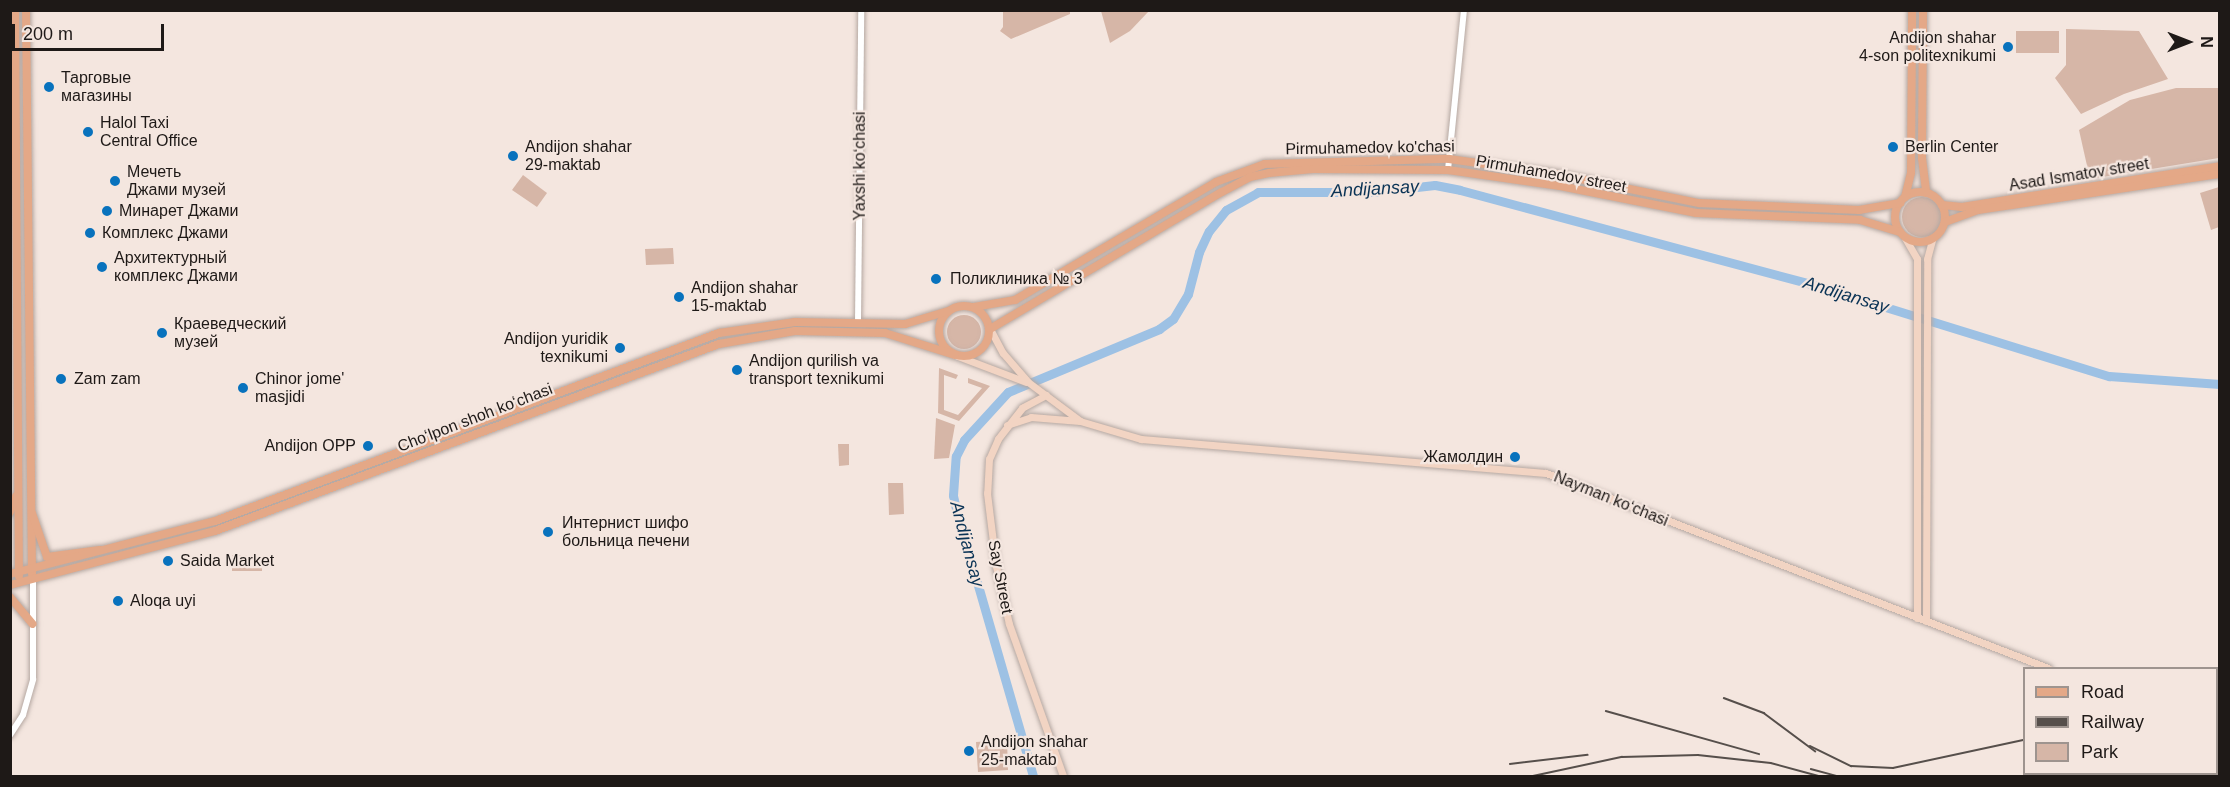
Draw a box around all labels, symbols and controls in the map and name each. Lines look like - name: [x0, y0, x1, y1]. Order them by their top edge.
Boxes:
- scale bar: [15, 12, 166, 50]
- north arrow: [2158, 12, 2218, 72]
- text: 200 m: [23, 24, 73, 44]
- place label: Andijon shahar 4-son politexnikumi: [1859, 28, 1996, 66]
- text: N: [2198, 36, 2215, 48]
- marker: Andijon shahar 4-son politexnikumi: [2001, 40, 2015, 54]
- place label: Тарговые магазины: [61, 68, 132, 106]
- marker: Тарговые магазины: [42, 80, 56, 94]
- street label: Yaxshi koʻchasi: [850, 111, 870, 221]
- place label: Halol Taxi Central Office: [100, 113, 198, 151]
- marker: Halol Taxi Central Office: [81, 125, 95, 139]
- place label: Andijon shahar 29-maktab: [525, 137, 632, 175]
- street label: Pirmuhamedov ko'chasi: [1285, 137, 1455, 159]
- place label: Berlin Center: [1905, 137, 1998, 157]
- marker: Berlin Center: [1886, 140, 1900, 154]
- marker: Andijon shahar 29-maktab: [506, 149, 520, 163]
- street label: Pirmuhamedov street: [1474, 151, 1628, 197]
- street label: Asad Ismatov street: [2008, 154, 2150, 196]
- place label: Мечеть Джами музей: [127, 162, 226, 200]
- marker: Мечеть Джами музей: [108, 174, 122, 188]
- water label: Andijansay: [1330, 176, 1420, 202]
- place label: Минарет Джами: [119, 201, 238, 221]
- marker: Минарет Джами: [100, 204, 114, 218]
- place label: Комплекс Джами: [102, 223, 228, 243]
- marker: Комплекс Джами: [83, 226, 97, 240]
- place label: Архитектурный комплекс Джами: [114, 248, 238, 286]
- marker: Архитектурный комплекс Джами: [95, 260, 109, 274]
- place label: Поликлиника № 3: [950, 269, 1083, 289]
- marker: Поликлиника № 3: [927, 270, 945, 288]
- water label: Andijansay: [1801, 272, 1891, 318]
- place label: Andijon shahar 15-maktab: [691, 278, 798, 316]
- marker: Andijon shahar 15-maktab: [672, 290, 686, 304]
- place label: Краеведческий музей: [174, 314, 286, 352]
- marker: Краеведческий музей: [155, 326, 169, 340]
- place label: Andijon yuridik texnikumi: [504, 329, 608, 367]
- marker: Andijon yuridik texnikumi: [613, 341, 627, 355]
- place label: Andijon qurilish va transport texnikumi: [749, 351, 884, 389]
- marker: Andijon qurilish va transport texnikumi: [730, 363, 744, 377]
- place label: Zam zam: [74, 369, 141, 389]
- place label: Chinor jome' masjidi: [255, 369, 344, 407]
- marker: Zam zam: [52, 370, 70, 388]
- street label: Choʻlpon shoh koʻchasi: [395, 380, 555, 456]
- marker: Chinor jome' masjidi: [236, 381, 250, 395]
- place label: Andijon OPP: [264, 436, 356, 456]
- marker: Andijon OPP: [361, 439, 375, 453]
- place label: Жамолдин: [1423, 447, 1503, 467]
- marker: Жамолдин: [1508, 450, 1522, 464]
- street label: Nayman koʻchasi: [1551, 467, 1671, 531]
- water label: Andijansay: [945, 499, 989, 589]
- place label: Интернист шифо больница печени: [562, 513, 690, 551]
- marker: Интернист шифо больница печени: [539, 523, 557, 541]
- street label: Say Street: [983, 539, 1017, 615]
- place label: Saida Market: [180, 551, 274, 571]
- marker: Saida Market: [161, 554, 175, 568]
- place label: Aloqa uyi: [130, 591, 196, 611]
- marker: Aloqa uyi: [111, 594, 125, 608]
- legend: [2023, 667, 2218, 775]
- text: Road: [2081, 682, 2124, 702]
- text: Railway: [2081, 712, 2144, 732]
- place label: Andijon shahar 25-maktab: [981, 732, 1088, 770]
- text: Park: [2081, 742, 2118, 762]
- marker: Andijon shahar 25-maktab: [962, 744, 976, 758]

